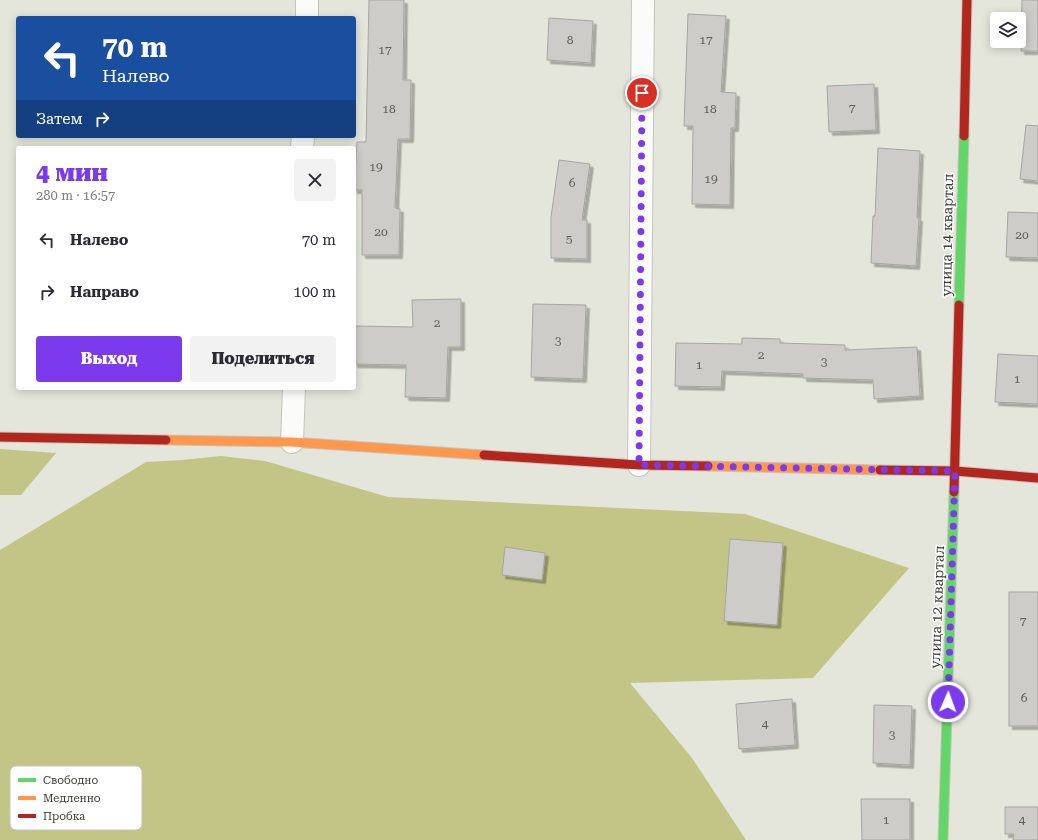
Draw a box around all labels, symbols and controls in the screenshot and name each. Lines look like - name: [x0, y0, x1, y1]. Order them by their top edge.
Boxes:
- map controls: [990, 12, 1026, 48]
- button: layers: [990, 12, 1026, 48]
- text: 70 m: [102, 31, 167, 64]
- icon: left: [36, 32, 88, 84]
- house number: 8: [567, 33, 574, 47]
- house number: 17: [699, 33, 713, 47]
- house number: 17: [378, 43, 392, 57]
- text: Налево: [102, 65, 170, 86]
- pin: [625, 76, 659, 110]
- icon: arrive: [631, 82, 653, 104]
- house number: 7: [849, 101, 856, 115]
- house number: 18: [382, 102, 396, 116]
- house number: 18: [703, 102, 717, 116]
- icon: right: [91, 108, 113, 130]
- text: Затем: [36, 110, 83, 128]
- text: 4 мин: [36, 159, 108, 187]
- button: close: [294, 159, 336, 201]
- house number: 19: [369, 160, 383, 174]
- house number: 19: [704, 172, 718, 186]
- street label: улица 14 квартал: [938, 173, 956, 297]
- house number: 6: [569, 176, 576, 190]
- text: 280 m · 16:57: [36, 188, 115, 203]
- house number: 20: [374, 225, 388, 239]
- house number: 20: [1015, 228, 1029, 242]
- icon: left: [36, 229, 58, 251]
- text: Налево: [70, 231, 129, 249]
- text: 70 m: [302, 231, 336, 249]
- house number: 5: [566, 232, 573, 246]
- icon: right: [36, 281, 58, 303]
- text: Направо: [70, 283, 139, 301]
- text: 100 m: [293, 283, 336, 301]
- house number: 2: [434, 316, 441, 330]
- house number: 3: [555, 334, 562, 348]
- button: Выход: [36, 336, 182, 382]
- button: Поделиться: [190, 336, 336, 382]
- house number: 2: [758, 348, 765, 362]
- house number: 3: [821, 355, 828, 369]
- house number: 1: [696, 358, 703, 372]
- house number: 1: [1014, 372, 1021, 386]
- street label: улица 12 квартал: [927, 545, 947, 669]
- house number: 7: [1020, 614, 1027, 628]
- position arrow: [927, 681, 969, 723]
- house number: 6: [1021, 691, 1028, 705]
- house number: 4: [762, 717, 769, 731]
- house number: 3: [889, 728, 896, 742]
- legend: [10, 766, 142, 830]
- text: Свободно: [43, 774, 99, 787]
- text: Медленно: [43, 792, 101, 805]
- text: Пробка: [43, 810, 85, 823]
- house number: 1: [883, 813, 890, 827]
- house number: 4: [1019, 813, 1026, 827]

